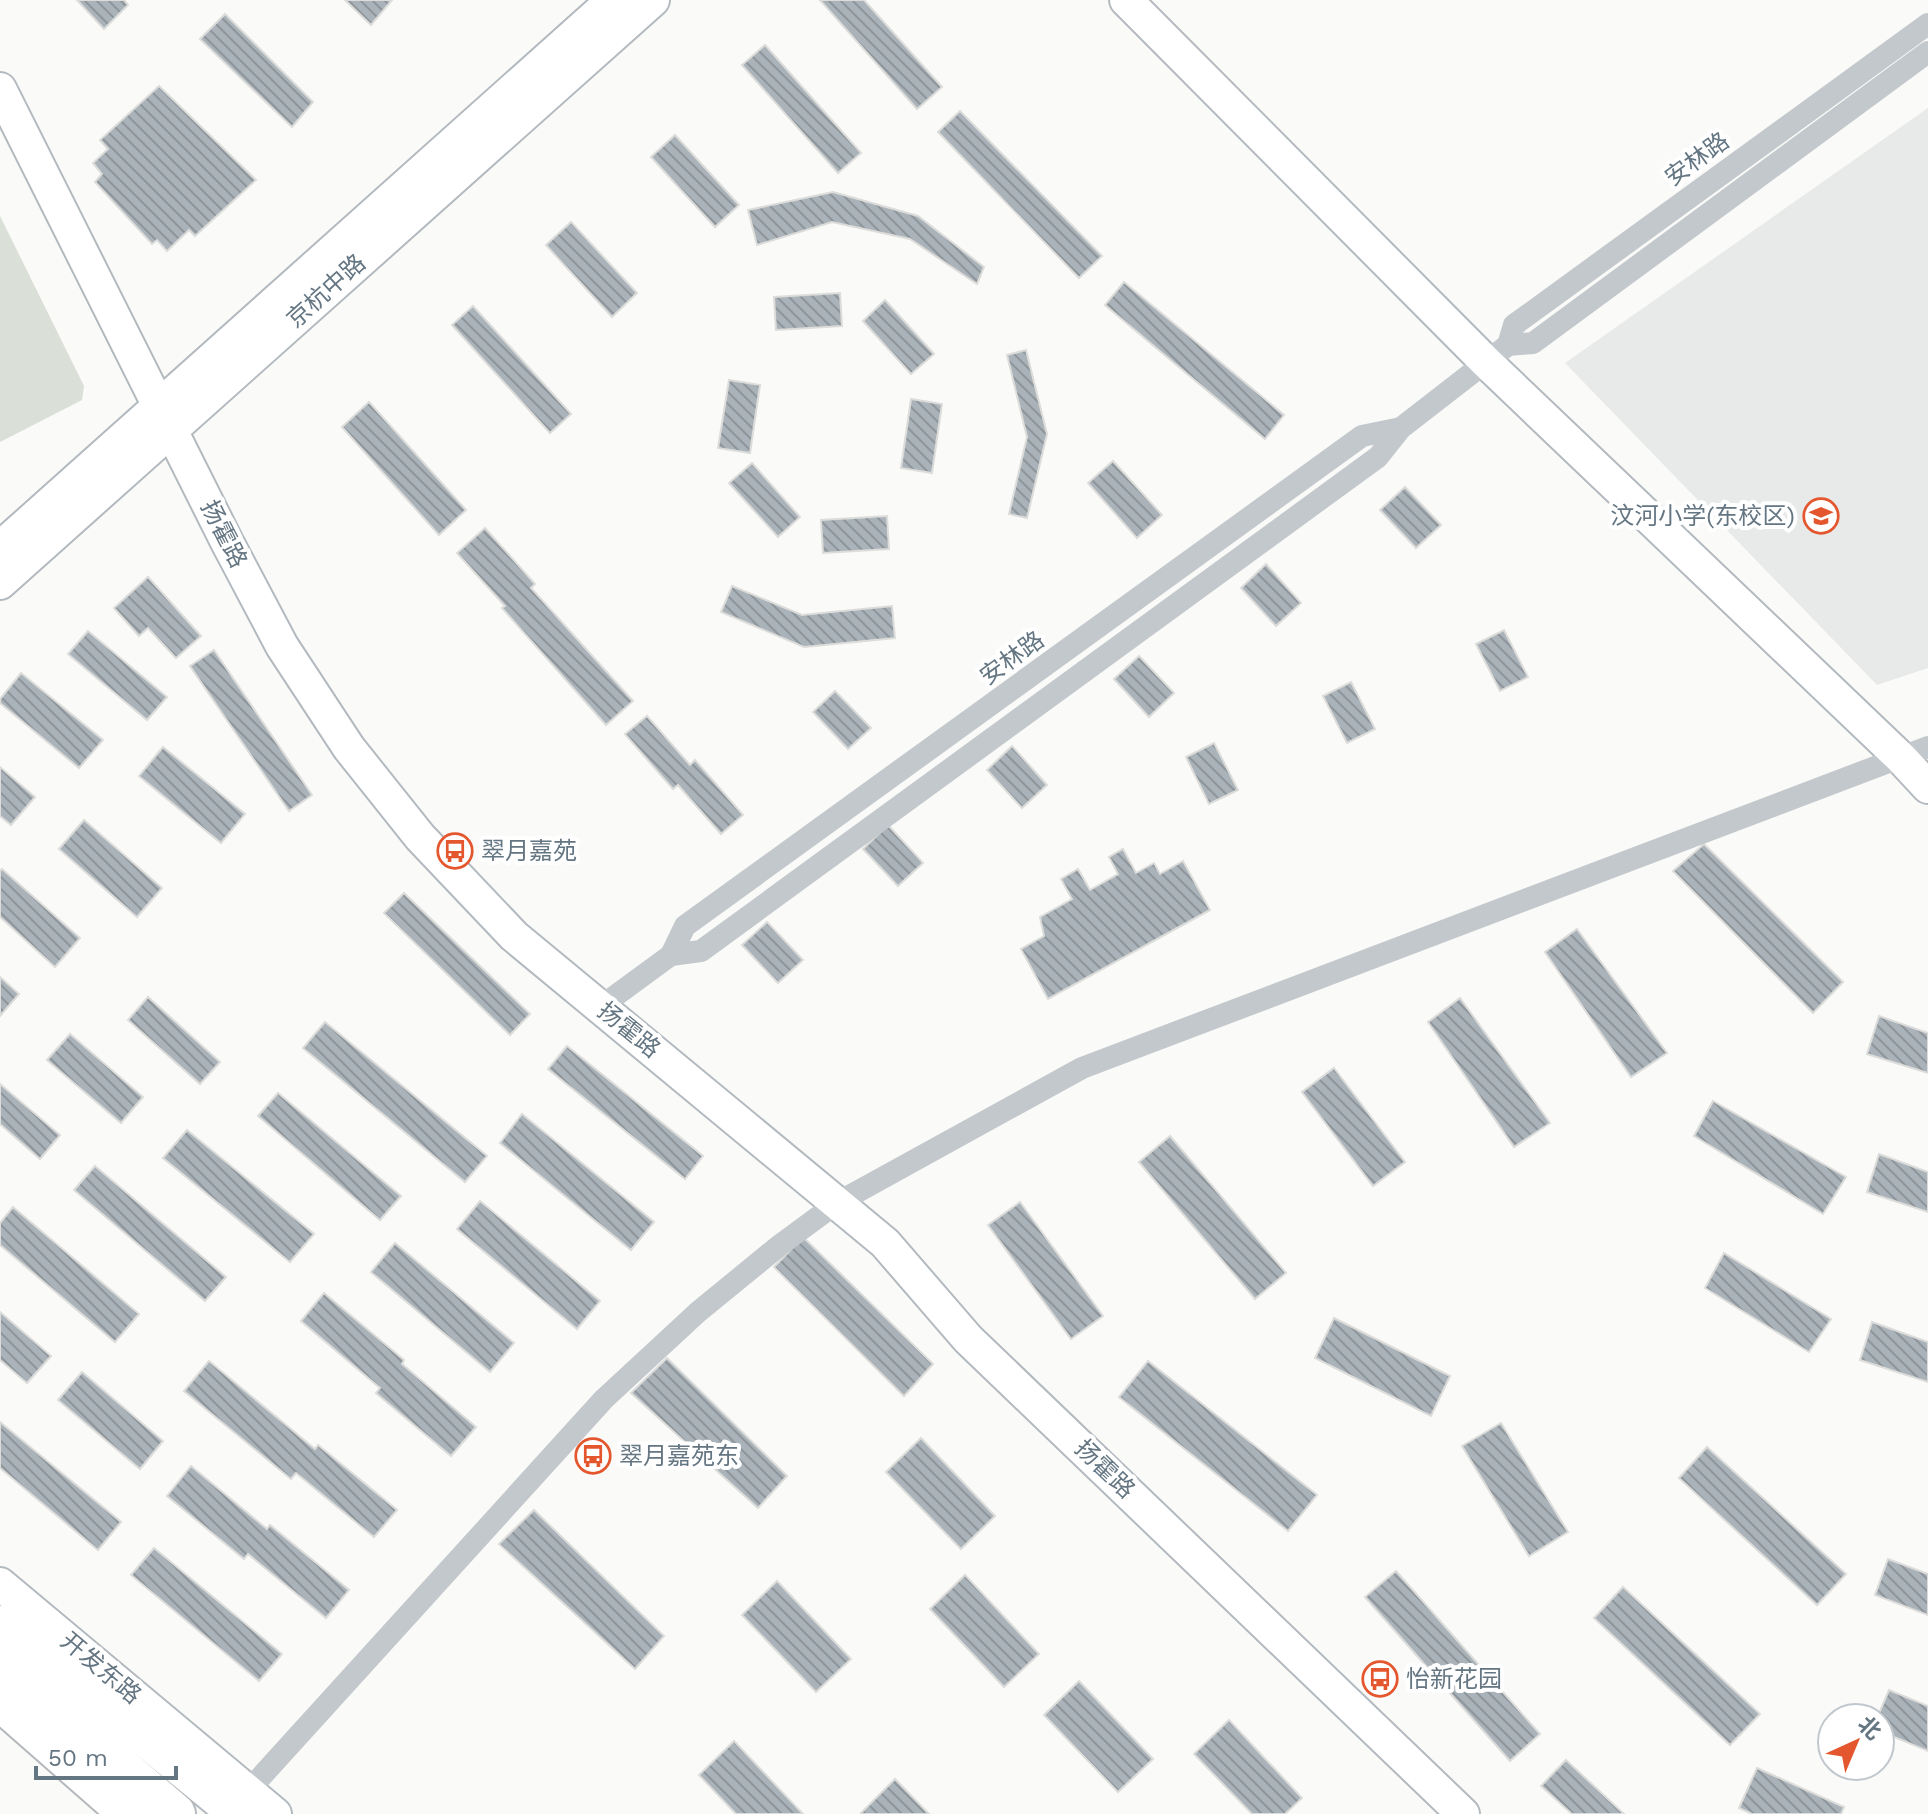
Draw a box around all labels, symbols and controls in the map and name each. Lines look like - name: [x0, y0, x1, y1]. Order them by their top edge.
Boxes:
- street label: 安林路: [1660, 127, 1734, 191]
- street label: 京杭中路: [281, 248, 371, 334]
- street label: 扬霍路: [195, 496, 253, 572]
- school or university icon: 汶河小学(东校区): [1802, 497, 1840, 535]
- place label: 汶河小学(东校区): [1610, 502, 1795, 530]
- street label: 安林路: [975, 626, 1049, 690]
- bus stop icon: 翠月嘉苑: [436, 832, 474, 870]
- place label: 翠月嘉苑: [481, 837, 577, 865]
- street label: 扬霍路: [592, 996, 666, 1064]
- street label: 扬霍路: [1069, 1434, 1141, 1504]
- bus stop icon: 翠月嘉苑东: [574, 1437, 612, 1475]
- place label: 翠月嘉苑东: [619, 1442, 739, 1470]
- street label: 开发东路: [55, 1626, 147, 1710]
- bus stop icon: 怡新花园: [1361, 1660, 1399, 1698]
- place label: 怡新花园: [1406, 1665, 1502, 1693]
- north arrow: [1816, 1702, 1896, 1782]
- text: 北: [1853, 1711, 1886, 1745]
- scale bar: [36, 1730, 176, 1780]
- text: 50 m: [48, 1744, 108, 1772]

